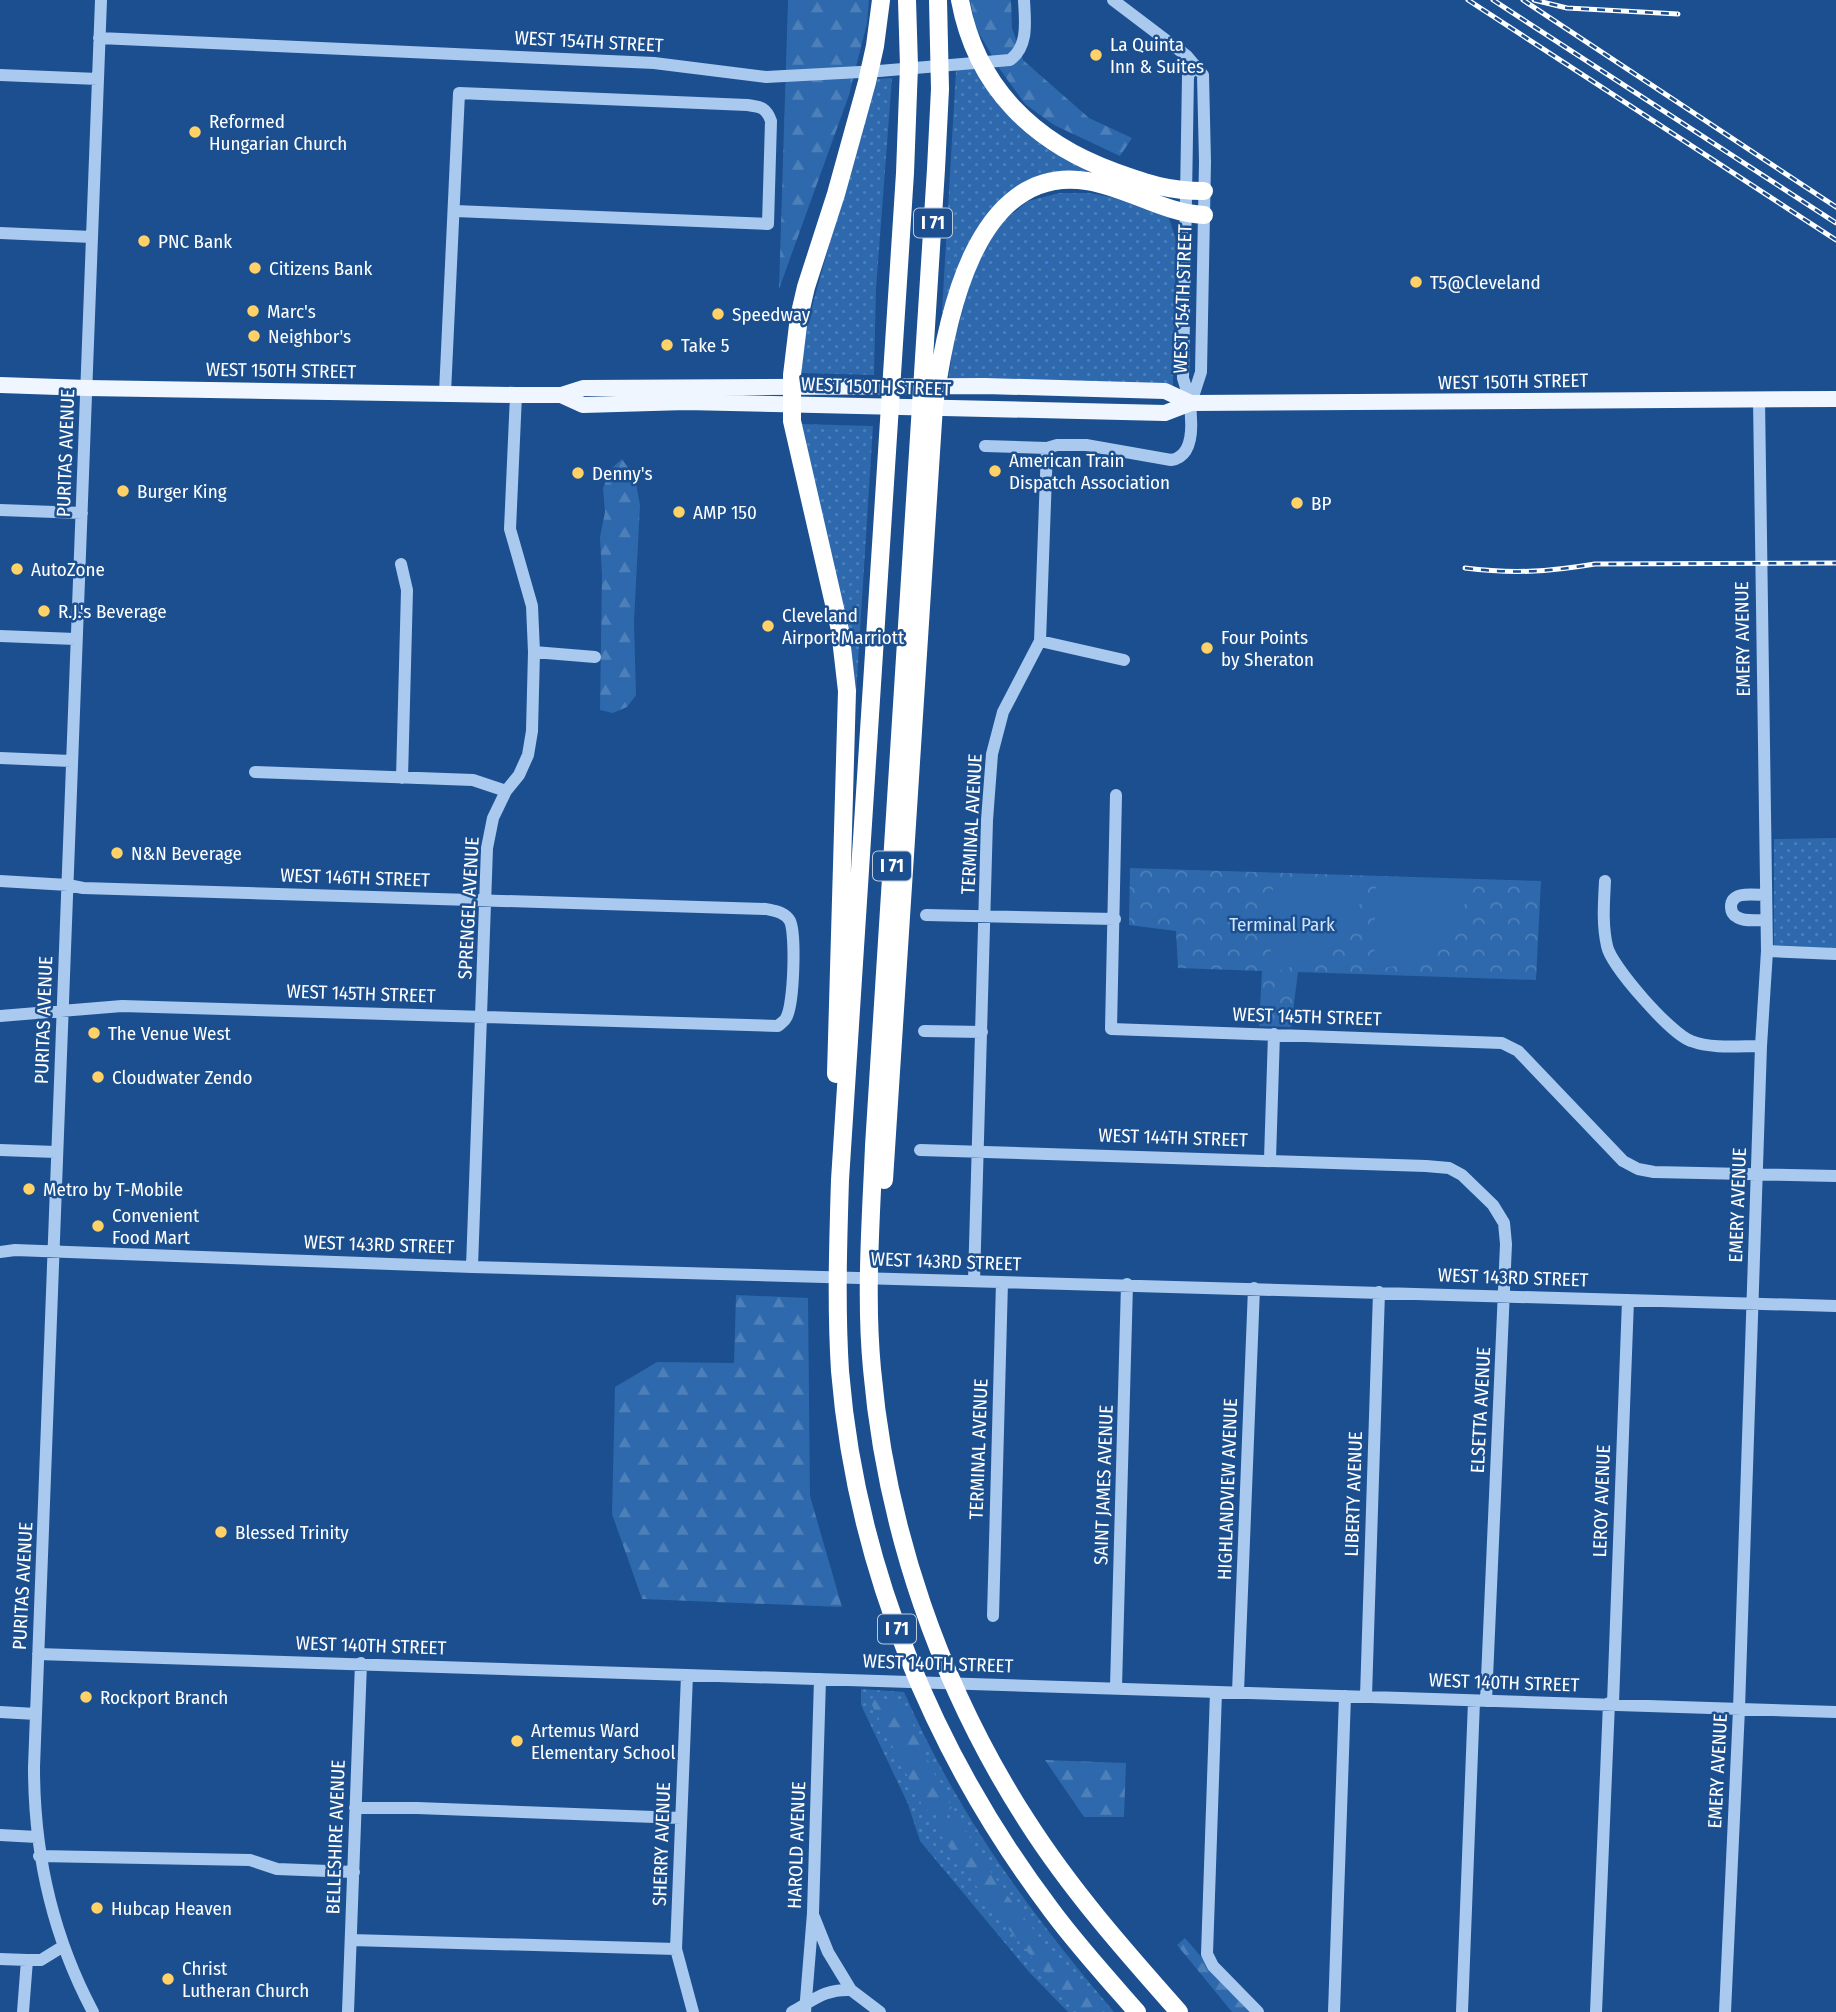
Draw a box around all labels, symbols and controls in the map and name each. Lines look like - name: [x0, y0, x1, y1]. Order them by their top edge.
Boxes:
- street label: WEST 154TH STREET: [514, 26, 664, 57]
- place label: La Quinta Inn & Suites: [1110, 33, 1204, 78]
- marker: La Quinta Inn & Suites: [1088, 47, 1104, 63]
- place label: Reformed Hungarian Church: [209, 110, 347, 155]
- marker: Reformed Hungarian Church: [187, 124, 203, 140]
- road number: I 71: [914, 208, 952, 238]
- street label: WEST 154TH STREET: [1168, 224, 1197, 374]
- place label: PNC Bank: [158, 230, 232, 253]
- marker: PNC Bank: [136, 233, 152, 249]
- place label: Citizens Bank: [269, 257, 373, 280]
- marker: Citizens Bank: [247, 260, 263, 276]
- place label: T5@Cleveland: [1430, 271, 1541, 294]
- marker: T5@Cleveland: [1408, 274, 1424, 290]
- place label: Marc's: [267, 300, 316, 323]
- marker: Marc's: [245, 303, 261, 319]
- place label: Speedway: [732, 303, 811, 326]
- marker: Speedway: [710, 306, 726, 322]
- place label: Neighbor's: [268, 325, 351, 348]
- marker: Neighbor's: [246, 328, 262, 344]
- place label: Take 5: [681, 334, 729, 357]
- marker: Take 5: [659, 337, 675, 353]
- street label: WEST 150TH STREET: [206, 358, 356, 383]
- street label: WEST 150TH STREET: [1438, 369, 1589, 394]
- street label: WEST 150TH STREET: [801, 372, 952, 401]
- street label: PURITAS AVENUE: [52, 389, 79, 517]
- place label: American Train Dispatch Association: [1009, 449, 1170, 494]
- place label: Denny's: [592, 462, 653, 485]
- marker: American Train Dispatch Association: [987, 463, 1003, 479]
- marker: Denny's: [570, 465, 586, 481]
- place label: Burger King: [137, 480, 227, 503]
- marker: Burger King: [115, 483, 131, 499]
- place label: BP: [1311, 492, 1331, 515]
- marker: BP: [1289, 495, 1305, 511]
- place label: AMP 150: [693, 501, 757, 524]
- marker: AMP 150: [671, 504, 687, 520]
- place label: AutoZone: [31, 558, 105, 581]
- marker: AutoZone: [9, 561, 25, 577]
- street label: EMERY AVENUE: [1730, 581, 1755, 697]
- place label: R.J.'s Beverage: [58, 600, 167, 623]
- marker: R.J.'s Beverage: [36, 603, 52, 619]
- place label: Cleveland Airport Marriott: [782, 604, 905, 649]
- marker: Cleveland Airport Marriott: [760, 618, 776, 634]
- place label: Four Points by Sheraton: [1221, 626, 1314, 671]
- marker: Four Points by Sheraton: [1199, 640, 1215, 656]
- street label: TERMINAL AVENUE: [956, 753, 987, 895]
- street label: SPRENGEL AVENUE: [453, 836, 484, 980]
- place label: N&N Beverage: [131, 842, 242, 865]
- marker: N&N Beverage: [109, 845, 125, 861]
- road number: I 71: [873, 852, 911, 880]
- street label: WEST 146TH STREET: [280, 863, 430, 892]
- park label: Terminal Park: [1229, 913, 1335, 936]
- street label: PURITAS AVENUE: [30, 956, 57, 1084]
- street label: WEST 145TH STREET: [286, 979, 436, 1008]
- street label: WEST 145TH STREET: [1232, 1002, 1382, 1031]
- place label: The Venue West: [108, 1022, 232, 1045]
- marker: The Venue West: [86, 1025, 102, 1041]
- place label: Cloudwater Zendo: [112, 1066, 253, 1089]
- marker: Cloudwater Zendo: [90, 1069, 106, 1085]
- street label: WEST 144TH STREET: [1098, 1123, 1248, 1152]
- street label: EMERY AVENUE: [1724, 1147, 1751, 1263]
- place label: Metro by T-Mobile: [43, 1178, 183, 1201]
- marker: Metro by T-Mobile: [21, 1181, 37, 1197]
- place label: Convenient Food Mart: [112, 1204, 200, 1249]
- marker: Convenient Food Mart: [90, 1218, 106, 1234]
- street label: WEST 143RD STREET: [303, 1230, 455, 1259]
- street label: WEST 143RD STREET: [870, 1247, 1022, 1276]
- street label: WEST 143RD STREET: [1437, 1263, 1589, 1292]
- street label: ELSETTA AVENUE: [1466, 1346, 1495, 1474]
- street label: TERMINAL AVENUE: [965, 1378, 992, 1520]
- street label: HIGHLANDVIEW AVENUE: [1213, 1398, 1242, 1580]
- street label: SAINT JAMES AVENUE: [1089, 1404, 1118, 1566]
- street label: LIBERTY AVENUE: [1340, 1431, 1367, 1557]
- street label: LEROY AVENUE: [1588, 1444, 1615, 1558]
- street label: PURITAS AVENUE: [8, 1521, 37, 1651]
- place label: Blessed Trinity: [235, 1521, 349, 1544]
- marker: Blessed Trinity: [213, 1524, 229, 1540]
- road number: I 71: [878, 1614, 916, 1644]
- street label: WEST 140TH STREET: [295, 1631, 447, 1660]
- street label: WEST 140TH STREET: [862, 1649, 1014, 1678]
- street label: WEST 140TH STREET: [1428, 1668, 1580, 1697]
- place label: Rockport Branch: [100, 1686, 228, 1709]
- marker: Rockport Branch: [78, 1689, 94, 1705]
- street label: EMERY AVENUE: [1703, 1713, 1732, 1829]
- place label: Artemus Ward Elementary School: [531, 1719, 676, 1764]
- marker: Artemus Ward Elementary School: [509, 1733, 525, 1749]
- street label: BELLESHIRE AVENUE: [321, 1759, 350, 1915]
- street label: HAROLD AVENUE: [783, 1781, 810, 1909]
- street label: SHERRY AVENUE: [648, 1782, 675, 1906]
- place label: Hubcap Heaven: [111, 1897, 232, 1920]
- marker: Hubcap Heaven: [89, 1900, 105, 1916]
- place label: Christ Lutheran Church: [182, 1957, 309, 2002]
- marker: Christ Lutheran Church: [160, 1971, 176, 1987]

